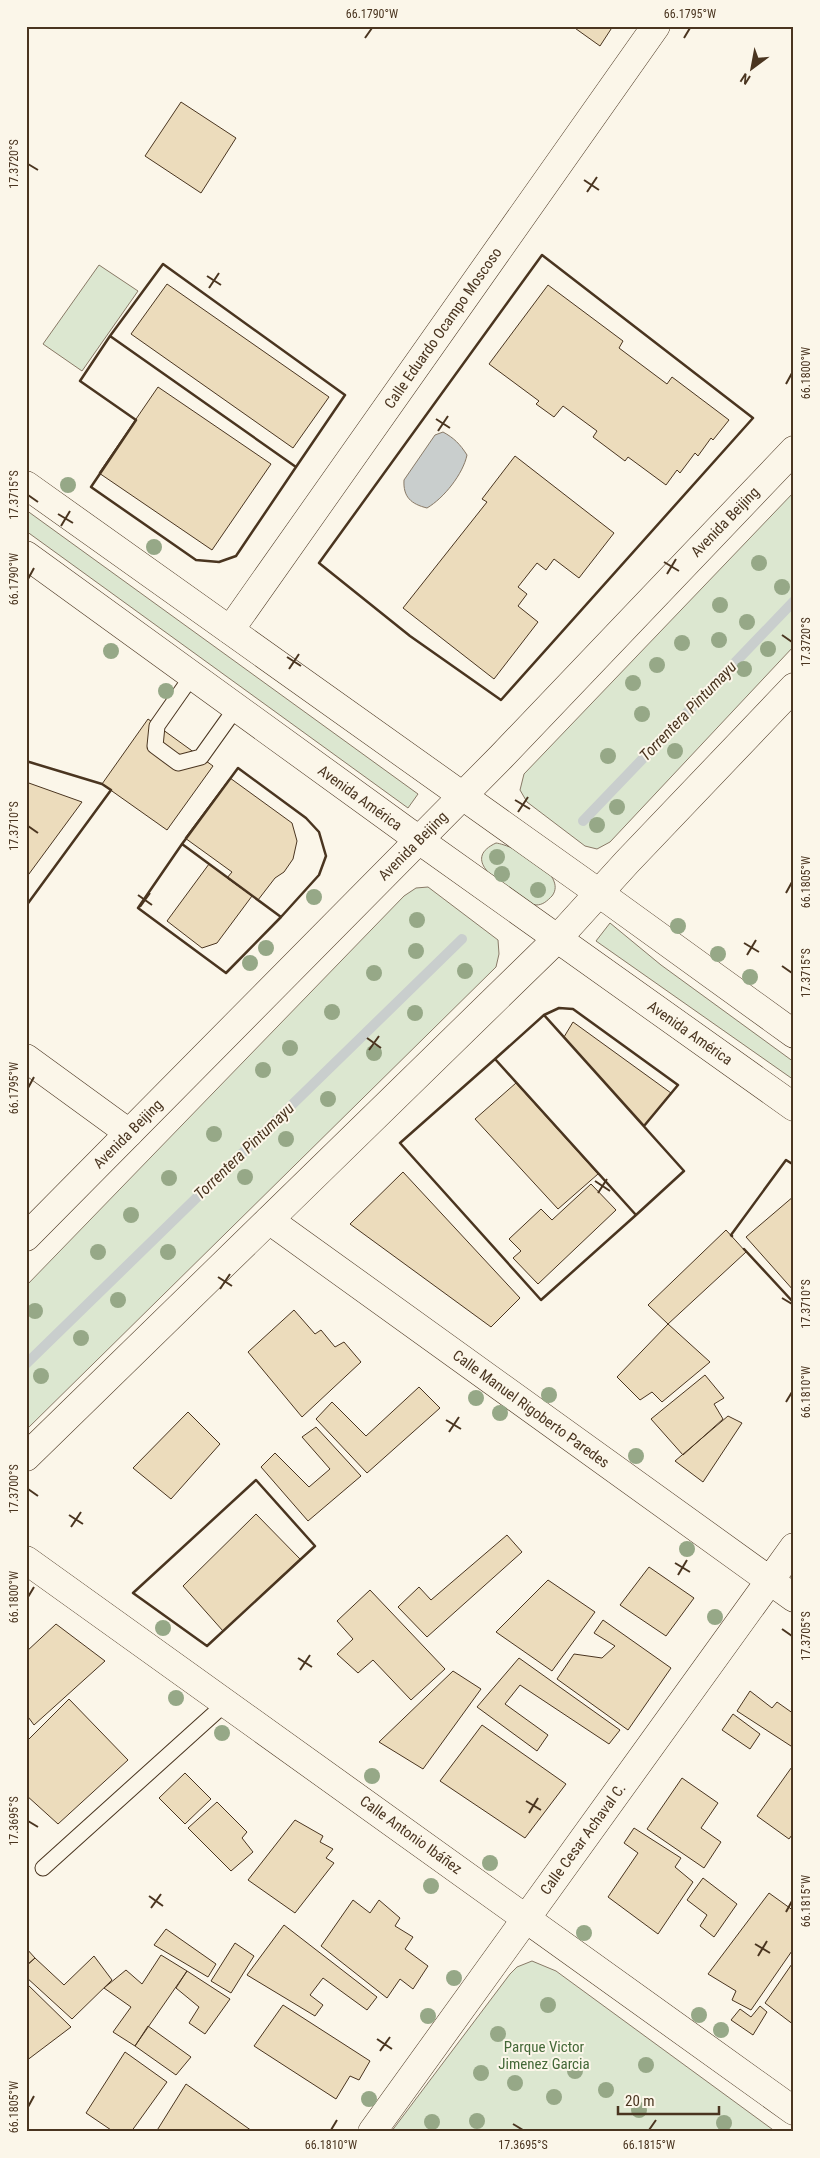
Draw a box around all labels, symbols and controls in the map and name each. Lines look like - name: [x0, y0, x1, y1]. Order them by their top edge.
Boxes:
- text: 66.1790°W: [346, 7, 398, 21]
- text: 66.1795°W: [664, 7, 716, 21]
- north arrow: [728, 42, 778, 92]
- text: N: [737, 70, 753, 88]
- text: 17.3720°S: [7, 139, 21, 189]
- street label: Calle Eduardo Ocampo Moscoso: [380, 244, 506, 412]
- text: 66.1800°W: [799, 347, 813, 399]
- text: 17.3715°S: [7, 470, 21, 520]
- street label: Avenida Beijing: [687, 483, 763, 561]
- text: 66.1790°W: [7, 553, 21, 605]
- text: 17.3720°S: [799, 617, 813, 667]
- water label: Torrentera Pintumayu: [636, 657, 741, 765]
- street label: Avenida América: [314, 761, 406, 835]
- text: 17.3710°S: [7, 801, 21, 851]
- street label: Avenida Beijing: [375, 808, 451, 884]
- text: 66.1805°W: [799, 856, 813, 908]
- text: 17.3715°S: [799, 948, 813, 998]
- street label: Avenida América: [644, 997, 736, 1069]
- text: 66.1795°W: [7, 1062, 21, 1114]
- street label: Avenida Beijing: [90, 1096, 166, 1172]
- water label: Torrentera Pintumayu: [190, 1098, 298, 1203]
- text: 17.3710°S: [799, 1279, 813, 1329]
- street label: Calle Manuel Rigoberto Paredes: [449, 1346, 613, 1472]
- text: 66.1810°W: [799, 1366, 813, 1418]
- text: 17.3700°S: [7, 1464, 21, 1514]
- text: 66.1800°W: [7, 1571, 21, 1623]
- text: 17.3705°S: [799, 1611, 813, 1661]
- street label: Calle Cesar Achaval C.: [537, 1780, 629, 1898]
- street label: Calle Antonio Ibáñez: [356, 1792, 466, 1878]
- text: 17.3695°S: [7, 1796, 21, 1846]
- text: 66.1815°W: [799, 1875, 813, 1927]
- park label: Parque Victor Jimenez Garcia: [498, 2038, 590, 2073]
- text: 66.1805°W: [7, 2081, 21, 2133]
- scale bar: [618, 2083, 719, 2115]
- text: 20 m: [625, 2092, 655, 2110]
- text: 66.1810°W: [305, 2138, 357, 2152]
- text: 17.3695°S: [498, 2138, 548, 2152]
- text: 66.1815°W: [623, 2138, 675, 2152]

